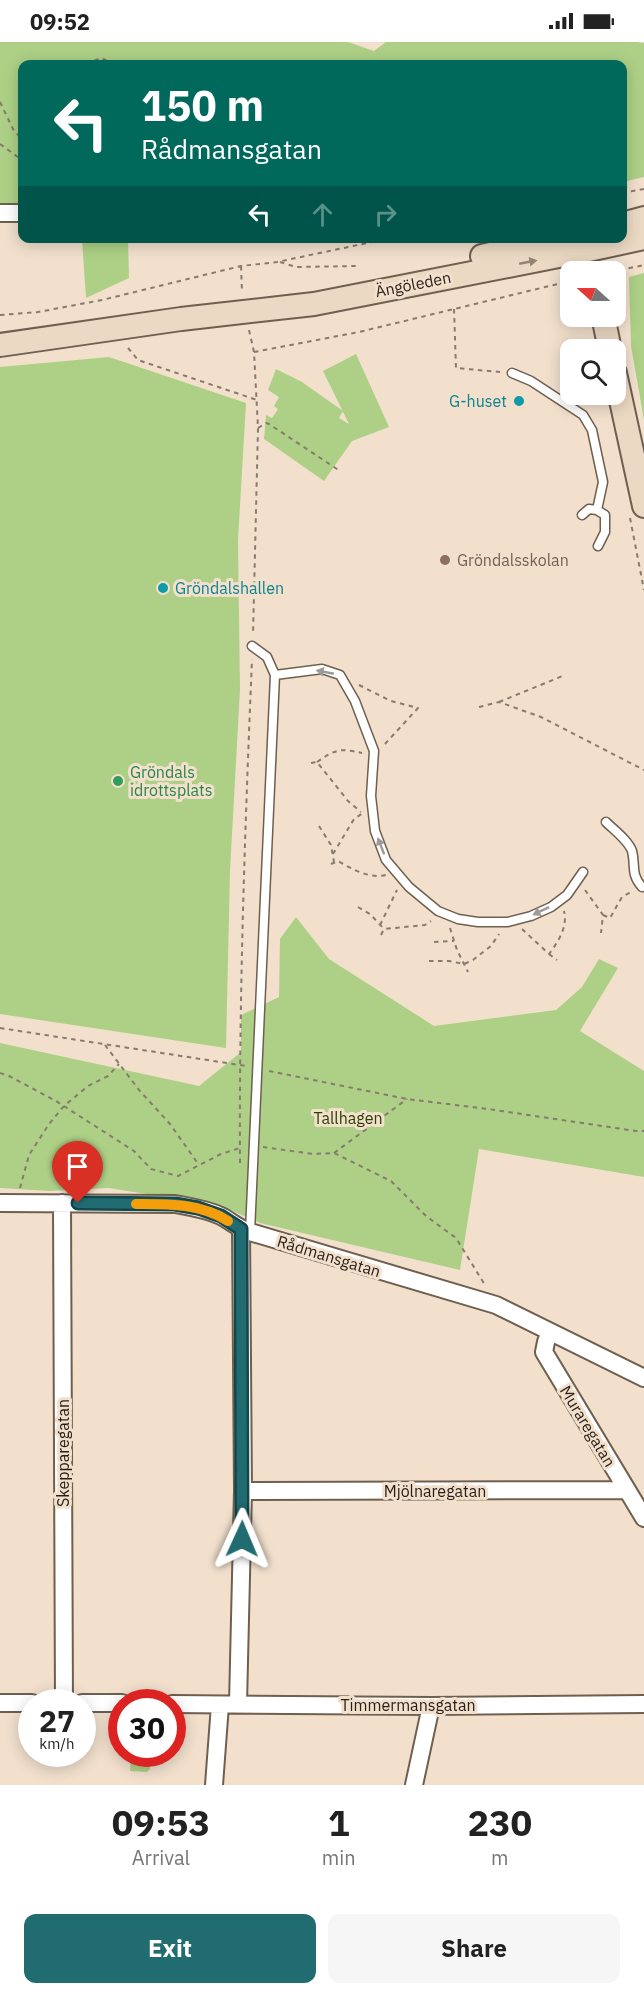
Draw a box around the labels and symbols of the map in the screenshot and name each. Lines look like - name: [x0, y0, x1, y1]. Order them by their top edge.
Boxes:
- one-way arrow: [519, 257, 538, 266]
- north arrow: [560, 261, 626, 327]
- street label: Ängöleden: [373, 267, 453, 301]
- place label: G-huset: [449, 391, 507, 411]
- marker: G-huset: [512, 394, 526, 408]
- place label: Gröndalsskolan: [457, 550, 569, 570]
- marker: Gröndalsskolan: [438, 553, 452, 567]
- place label: Gröndalshallen: [175, 578, 284, 598]
- marker: Gröndalshallen: [156, 581, 170, 595]
- one-way arrow: [315, 667, 334, 676]
- place label: Gröndals idrottsplats: [130, 762, 213, 800]
- marker: Gröndals idrottsplats: [111, 774, 125, 788]
- one-way arrow: [376, 837, 386, 855]
- one-way arrow: [533, 907, 550, 916]
- park label: Tallhagen: [313, 1108, 383, 1128]
- pin: [52, 1141, 103, 1203]
- street label: Rådmansgatan: [275, 1231, 383, 1281]
- street label: Muraregatan: [556, 1382, 620, 1470]
- street label: Skepparegatan: [53, 1399, 73, 1507]
- street label: Mjölnaregatan: [384, 1481, 486, 1501]
- position arrow: [210, 1507, 274, 1571]
- speed limit sign: 30: [108, 1689, 186, 1767]
- street label: Timmermansgatan: [340, 1695, 476, 1715]

